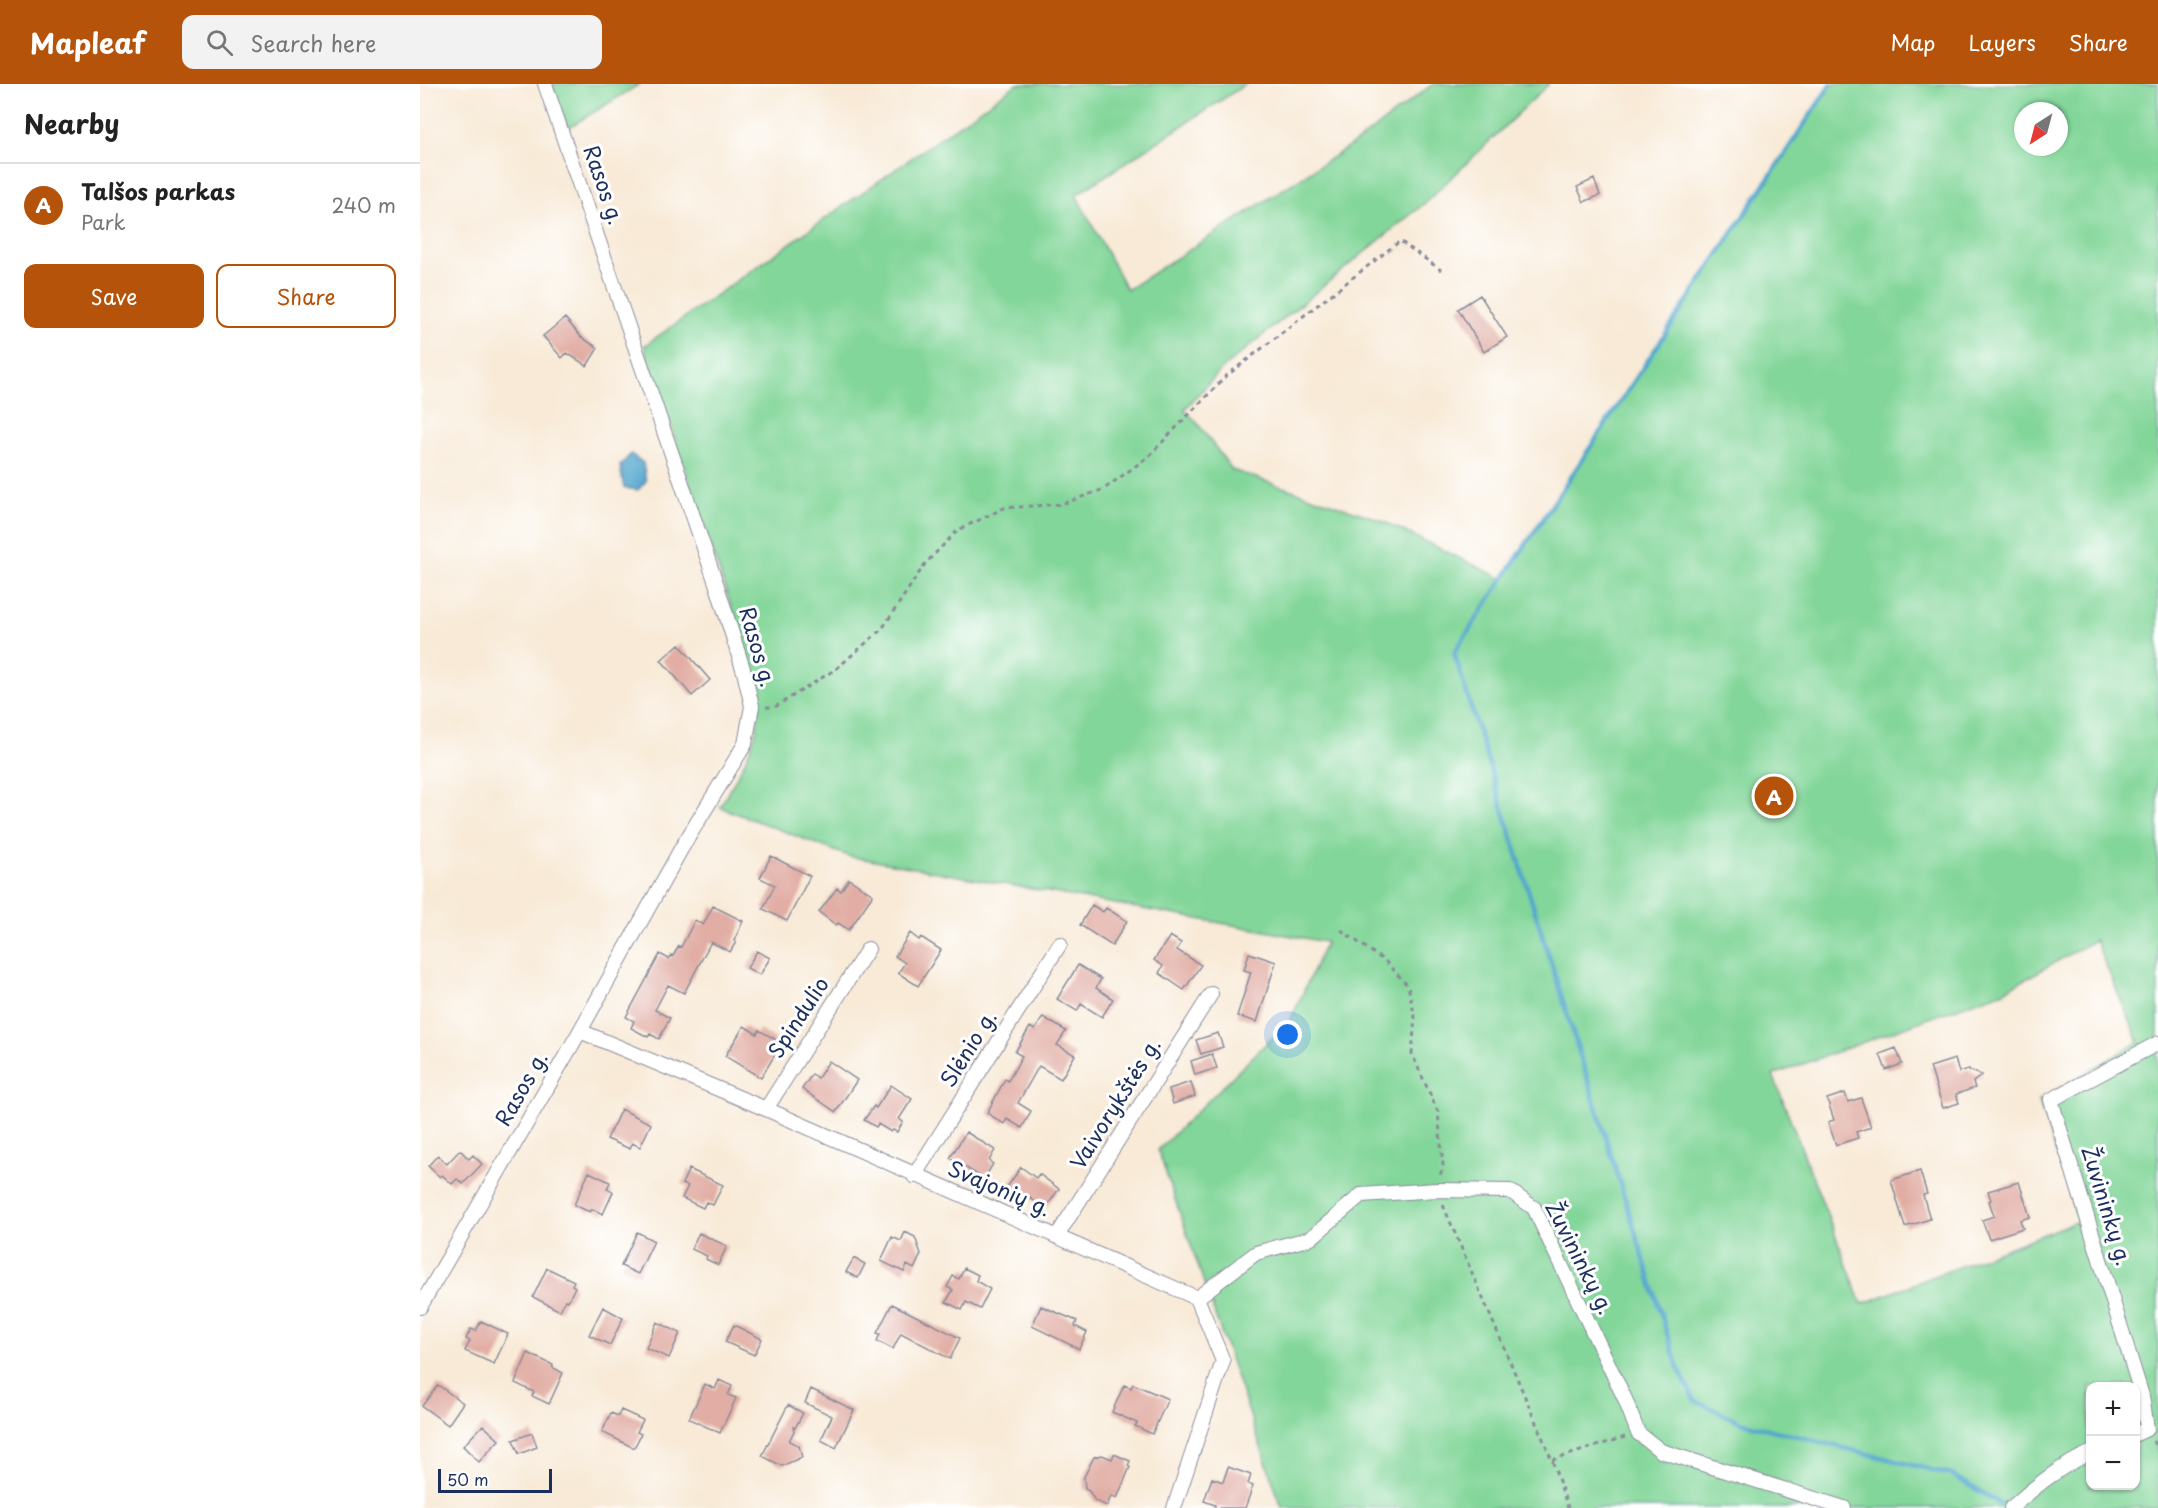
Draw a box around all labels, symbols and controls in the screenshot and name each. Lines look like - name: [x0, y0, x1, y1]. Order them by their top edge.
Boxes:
- search box: [182, 15, 602, 69]
- text: Mapleaf: [30, 21, 146, 64]
- icon: search: [203, 26, 236, 59]
- text: Search here: [251, 26, 376, 59]
- text: Map: [1891, 26, 1935, 58]
- text: Layers: [1968, 26, 2036, 58]
- text: Share: [2069, 26, 2128, 58]
- north arrow: [2014, 102, 2068, 156]
- text: Nearby: [24, 104, 119, 143]
- street label: Rasos g.: [576, 140, 633, 228]
- text: Talšos parkas: [81, 174, 235, 207]
- text: A: [36, 190, 51, 220]
- text: 240 m: [331, 190, 396, 220]
- text: Park: [81, 207, 126, 237]
- button: Save: [24, 264, 204, 328]
- button: Share: [216, 264, 396, 328]
- street label: Rasos g.: [732, 603, 786, 690]
- pin: A: [1754, 774, 1794, 818]
- street label: Spindulio: [759, 970, 836, 1064]
- street label: Slėnio g.: [931, 1003, 1004, 1093]
- your location: [1273, 1020, 1302, 1049]
- street label: Vaivorykštės g.: [1061, 1031, 1168, 1175]
- street label: Rasos g.: [486, 1044, 555, 1132]
- street label: Žuvininkų g.: [2075, 1142, 2141, 1269]
- street label: Svajonių g.: [943, 1151, 1056, 1223]
- street label: Žuvininkų g.: [1538, 1195, 1623, 1319]
- map controls: [2086, 1382, 2140, 1490]
- button: +: [2086, 1382, 2140, 1436]
- button: −: [2086, 1436, 2140, 1490]
- scale bar: [438, 1466, 552, 1494]
- text: 50 m: [447, 1467, 488, 1491]

